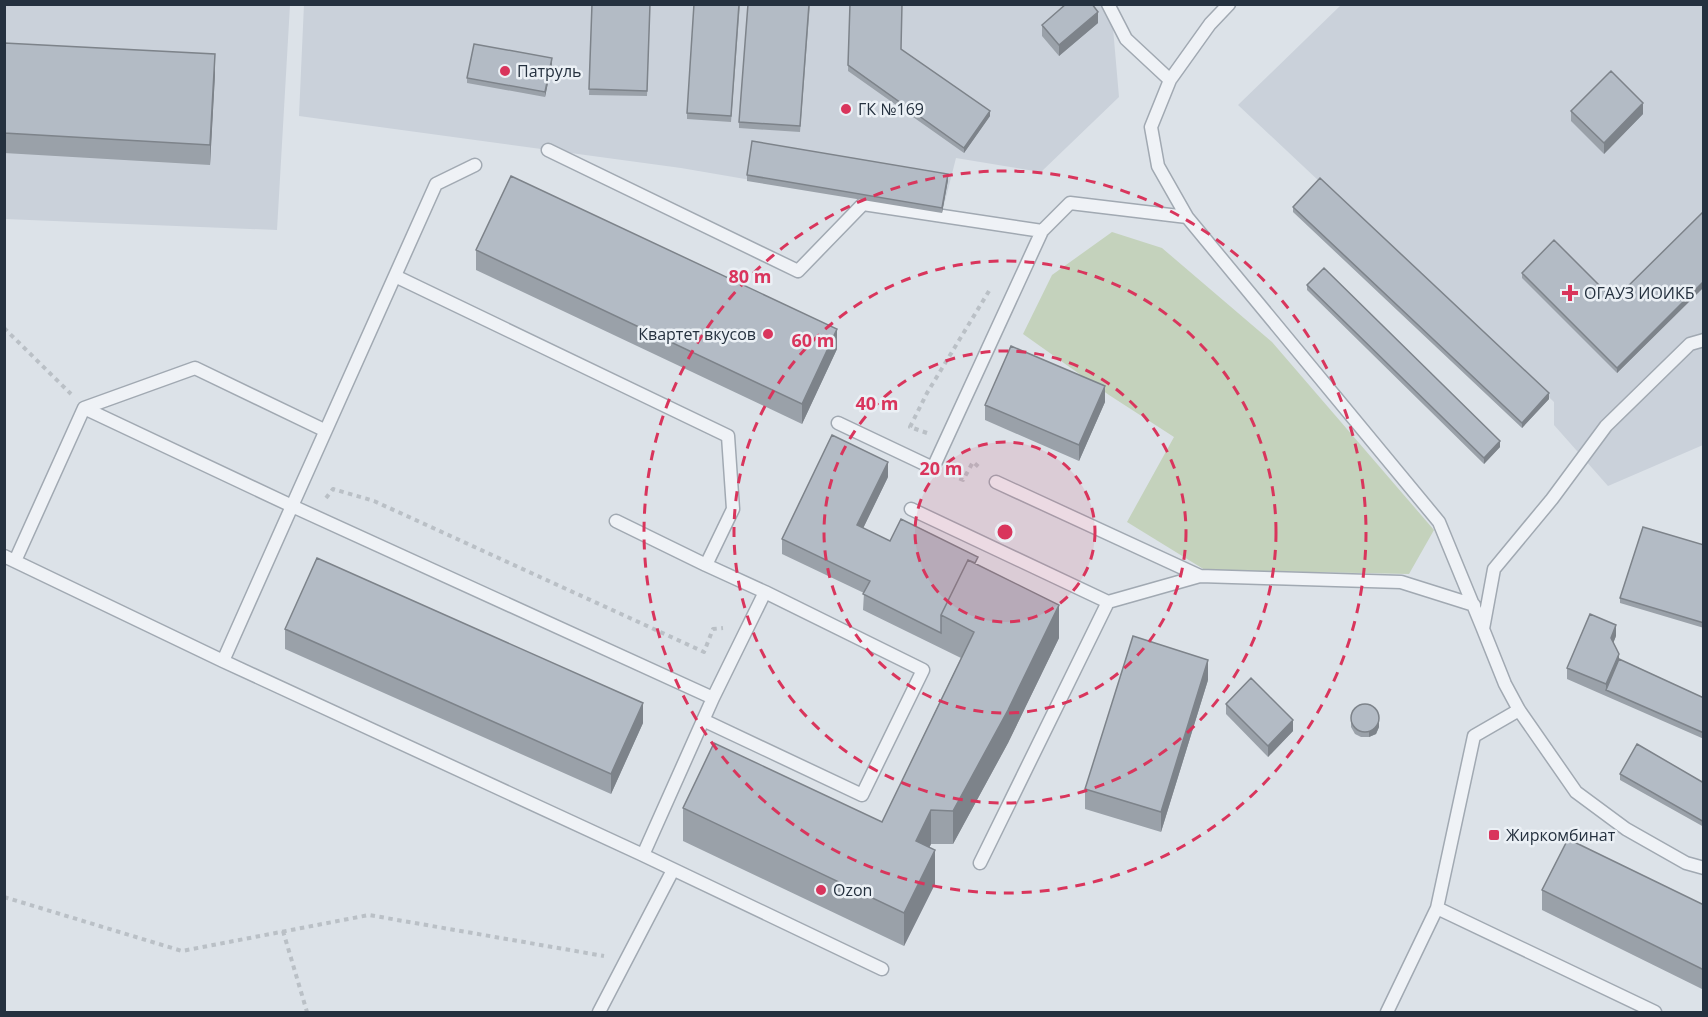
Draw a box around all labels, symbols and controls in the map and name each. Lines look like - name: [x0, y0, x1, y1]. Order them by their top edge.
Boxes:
- place label: Патруль: [517, 60, 581, 82]
- marker: Патруль: [498, 64, 512, 78]
- place label: ГК №169: [858, 98, 924, 120]
- marker: ГК №169: [839, 102, 853, 116]
- text: 80 m: [729, 264, 771, 288]
- place label: ОГАУЗ ИОИКБ: [1584, 282, 1695, 304]
- marker: ОГАУЗ ИОИКБ: [1561, 284, 1579, 302]
- place label: Квартет вкусов: [638, 323, 756, 345]
- marker: Квартет вкусов: [761, 327, 775, 341]
- text: 60 m: [792, 328, 834, 352]
- text: 40 m: [856, 391, 898, 415]
- text: 20 m: [920, 456, 962, 480]
- centre of rings: [995, 522, 1015, 542]
- place label: Жиркомбинат: [1506, 824, 1616, 846]
- marker: Жиркомбинат: [1487, 828, 1501, 842]
- place label: Ozon: [833, 879, 872, 901]
- marker: Ozon: [814, 883, 828, 897]

